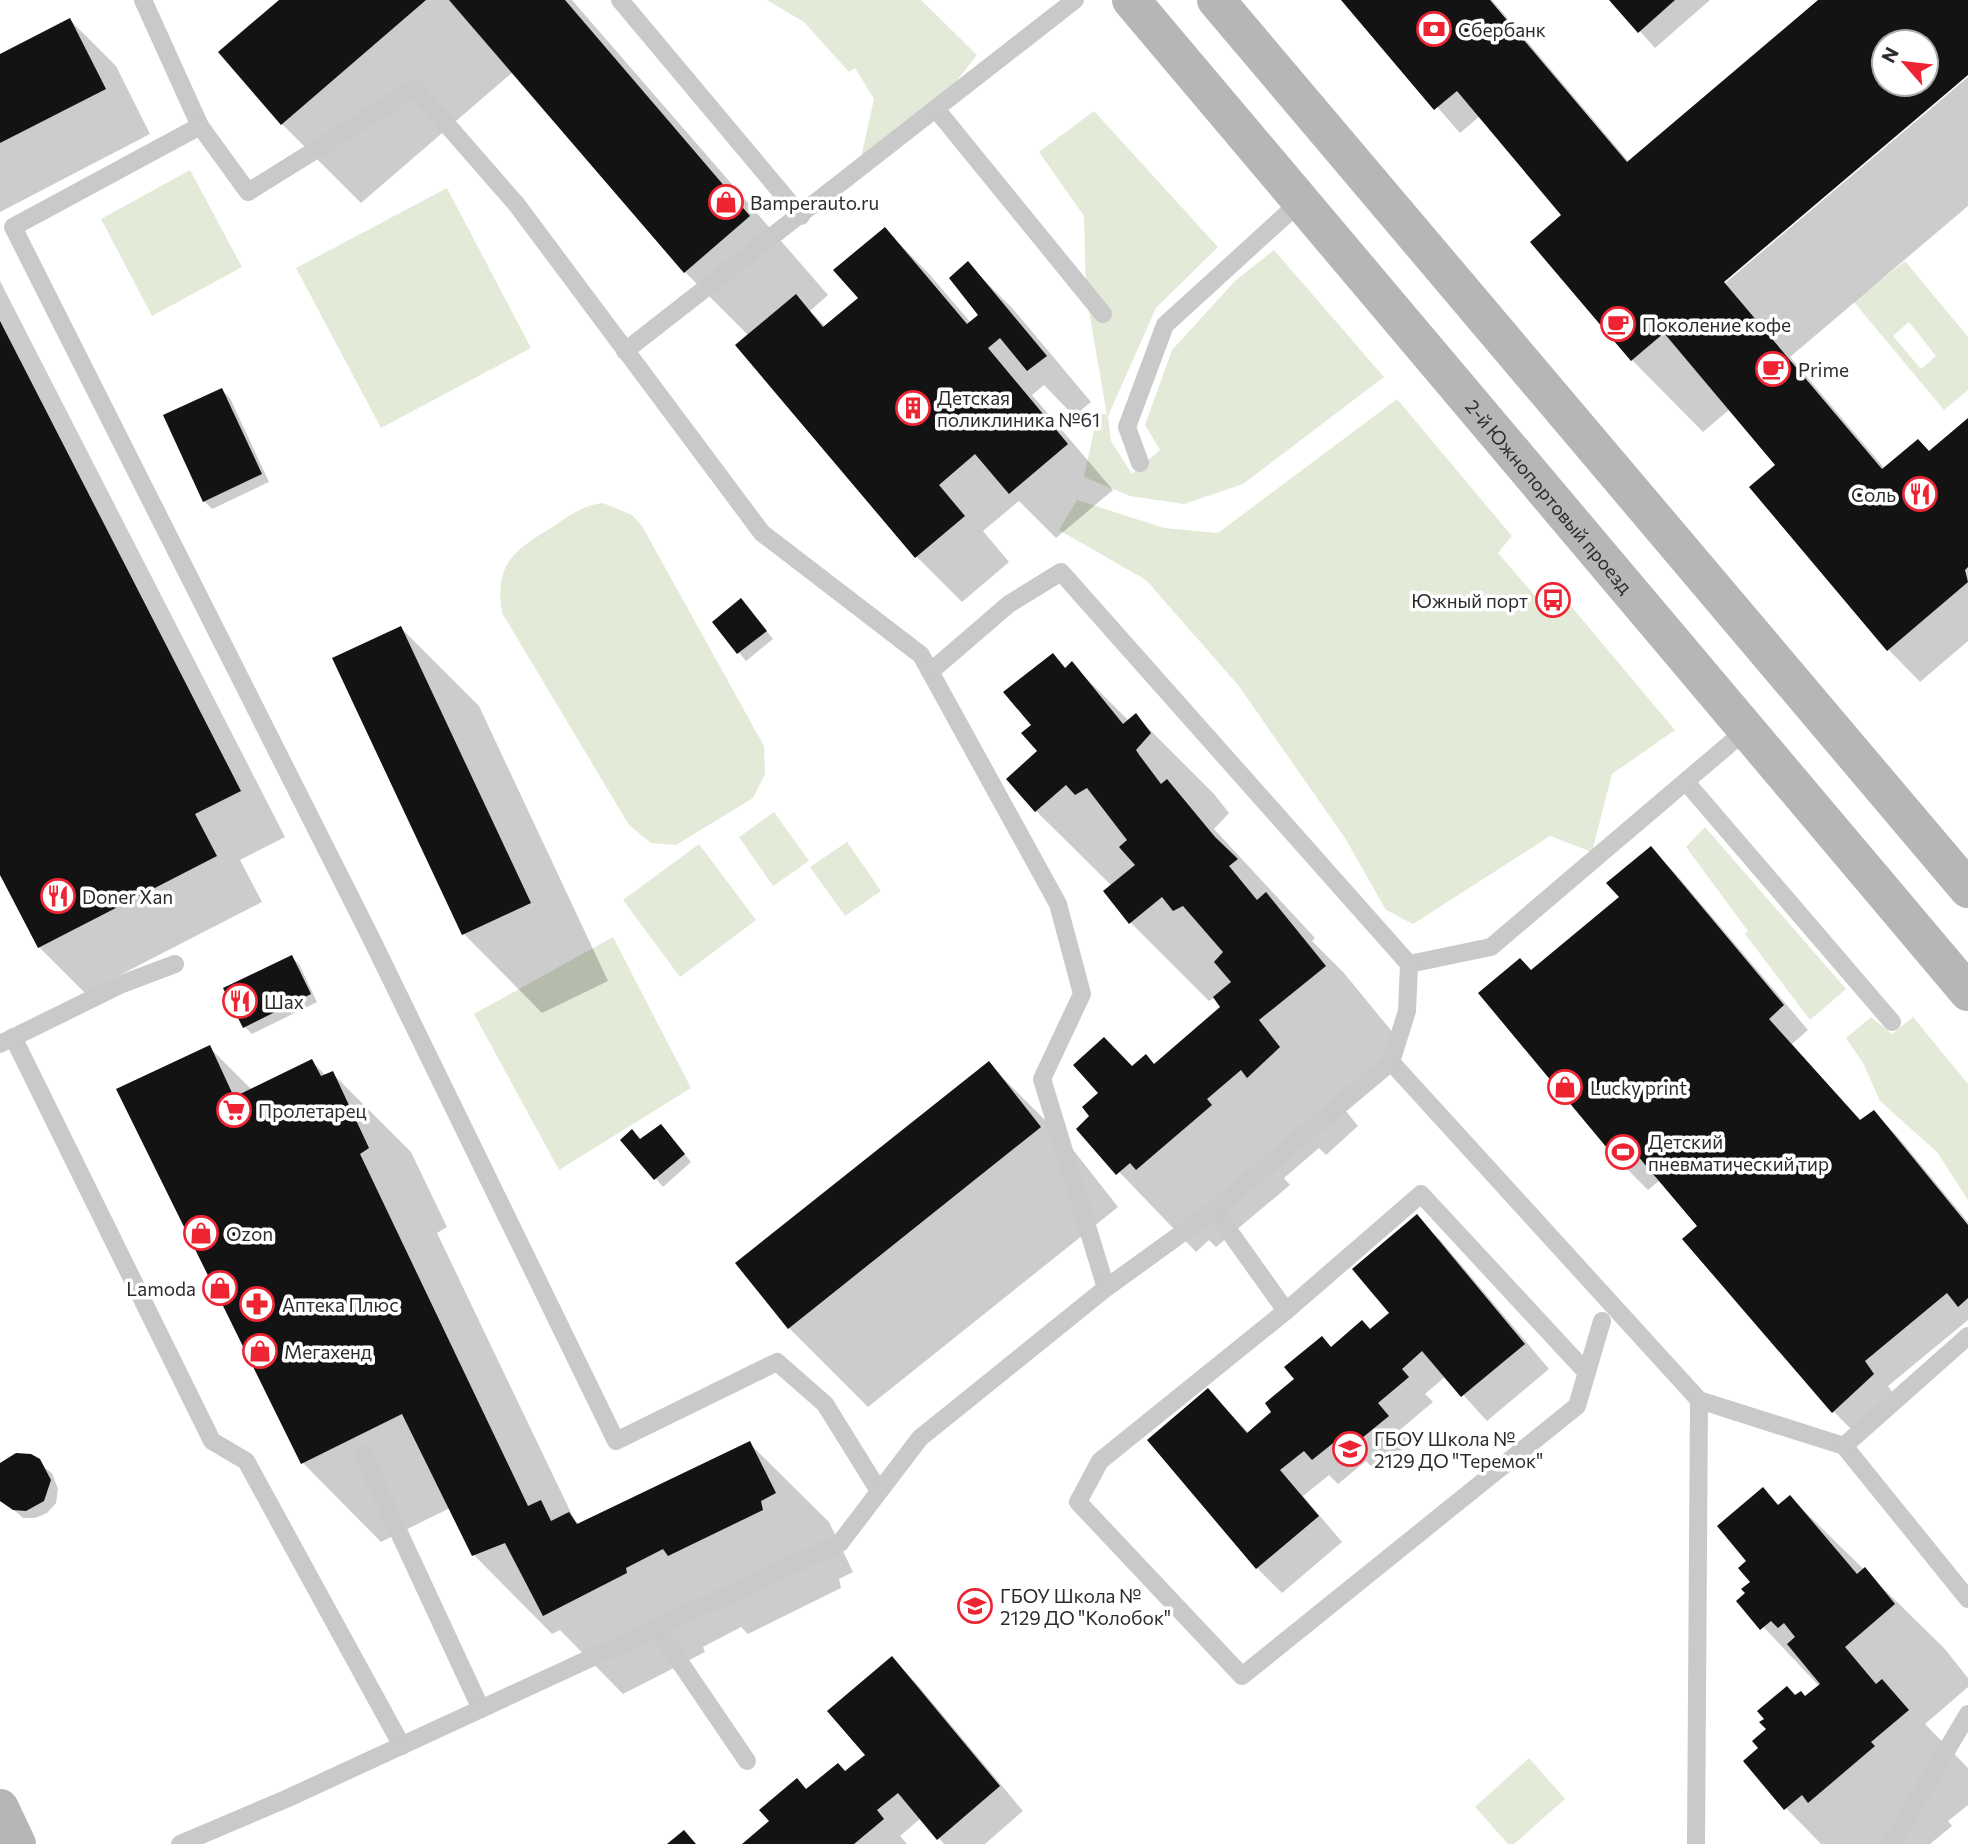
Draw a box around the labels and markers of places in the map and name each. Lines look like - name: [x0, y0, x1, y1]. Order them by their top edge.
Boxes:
- bank icon: Сбербанк: [1415, 10, 1453, 48]
- place label: Сбербанк: [1458, 18, 1546, 41]
- shop icon: Bamperauto.ru: [707, 183, 745, 221]
- place label: Bamperauto.ru: [750, 191, 879, 214]
- cafe icon: Поколение кофе: [1599, 305, 1637, 343]
- place label: Поколение кофе: [1642, 313, 1791, 336]
- cafe icon: Prime: [1754, 350, 1792, 388]
- place label: Prime: [1798, 358, 1849, 381]
- place label: Детская поликлиника №61: [937, 386, 1100, 431]
- building icon: Детская поликлиника №61: [894, 389, 932, 427]
- restaurant icon: Соль: [1901, 475, 1939, 513]
- place label: Соль: [1851, 483, 1896, 506]
- bus stop icon: Южный порт: [1534, 581, 1572, 619]
- place label: Южный порт: [1411, 589, 1528, 612]
- restaurant icon: Doner Xan: [39, 877, 77, 915]
- place label: Doner Xan: [82, 885, 173, 908]
- restaurant icon: Шах: [221, 982, 259, 1020]
- place label: Шах: [264, 990, 304, 1013]
- shop icon: Lucky print: [1546, 1068, 1584, 1106]
- place label: Lucky print: [1590, 1076, 1687, 1099]
- supermarket icon: Пролетарец: [215, 1091, 253, 1129]
- place label: Пролетарец: [258, 1099, 366, 1122]
- place label: Детский пневматический тир: [1648, 1130, 1829, 1175]
- sports icon: Детский пневматический тир: [1604, 1133, 1642, 1171]
- shop icon: Ozon: [182, 1214, 220, 1252]
- place label: Ozon: [226, 1222, 273, 1245]
- shop icon: Lamoda: [201, 1269, 239, 1307]
- place label: Lamoda: [126, 1277, 196, 1300]
- pharmacy icon: Аптека Плюс: [238, 1285, 276, 1323]
- place label: Аптека Плюс: [282, 1293, 399, 1316]
- shop icon: Мегахенд: [241, 1332, 279, 1370]
- place label: Мегахенд: [284, 1340, 372, 1363]
- place label: ГБОУ Школа № 2129 ДО "Теремок": [1374, 1427, 1543, 1472]
- school or university icon: ГБОУ Школа № 2129 ДО "Теремок": [1331, 1430, 1369, 1468]
- place label: ГБОУ Школа № 2129 ДО "Колобок": [1000, 1584, 1171, 1629]
- school or university icon: ГБОУ Школа № 2129 ДО "Колобок": [956, 1587, 994, 1625]

